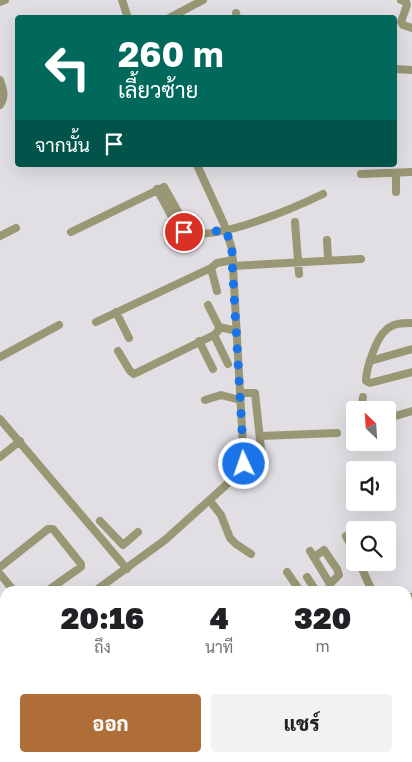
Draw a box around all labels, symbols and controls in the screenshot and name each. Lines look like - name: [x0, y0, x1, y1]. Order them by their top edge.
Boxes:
- text: 260 m: [118, 33, 224, 75]
- icon: left: [35, 35, 100, 100]
- text: เลี้ยวซ้าย: [118, 76, 198, 103]
- icon: arrive: [100, 130, 128, 158]
- text: จากนั้น: [35, 133, 90, 156]
- pin: [163, 211, 205, 253]
- icon: arrive: [170, 218, 198, 246]
- north arrow: [346, 401, 396, 451]
- map controls: [346, 401, 396, 571]
- position arrow: [217, 437, 269, 489]
- button: sound: [346, 461, 396, 511]
- button: search: [346, 521, 396, 571]
- text: 20:16: [61, 600, 144, 636]
- text: 4: [210, 600, 229, 636]
- text: 320: [294, 600, 351, 636]
- text: m: [316, 636, 330, 656]
- text: ถึง: [94, 637, 111, 657]
- text: นาที: [205, 637, 233, 657]
- button: ออก: [20, 694, 201, 752]
- button: แชร์: [211, 694, 392, 752]

